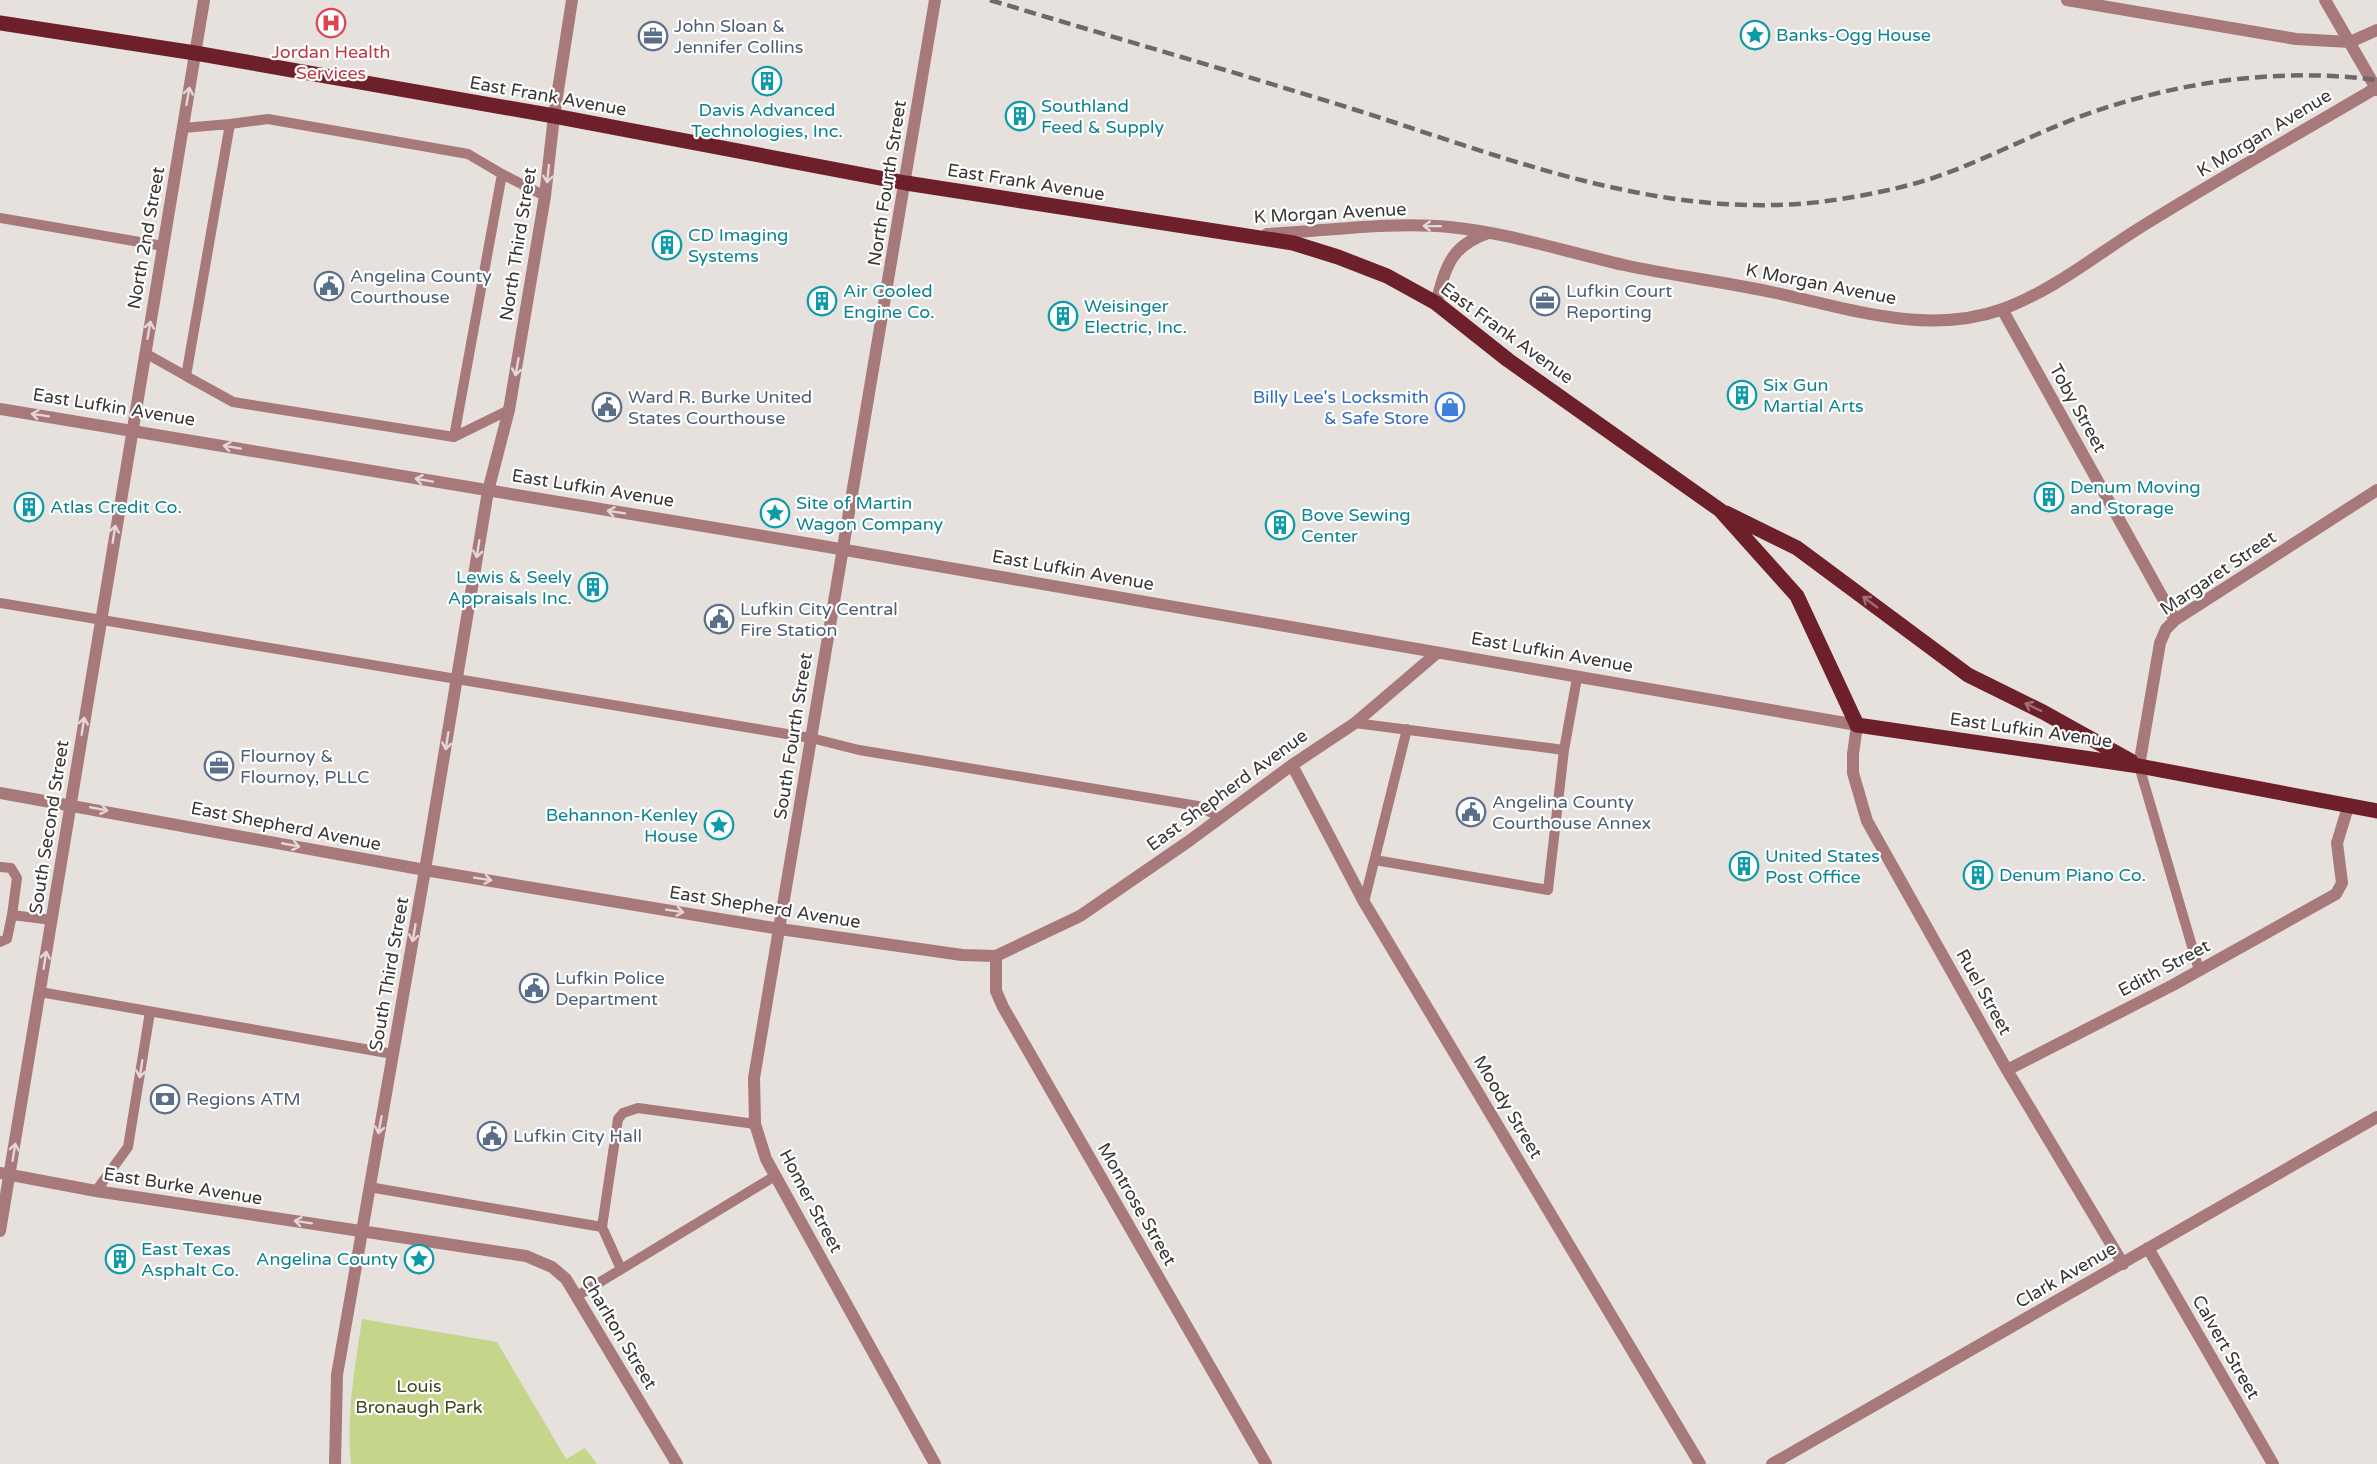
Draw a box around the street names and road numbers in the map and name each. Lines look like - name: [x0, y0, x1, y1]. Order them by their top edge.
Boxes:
- street label: East Frank Avenue: [468, 71, 628, 121]
- street label: K Morgan Avenue: [2193, 84, 2335, 182]
- street label: North Fourth Street: [863, 98, 911, 267]
- street label: East Frank Avenue: [946, 159, 1106, 205]
- street label: North 2nd Street: [123, 165, 169, 311]
- street label: North Third Street: [495, 166, 541, 322]
- street label: K Morgan Avenue: [1253, 198, 1407, 228]
- street label: K Morgan Avenue: [1744, 259, 1898, 309]
- street label: East Frank Avenue: [1436, 277, 1578, 389]
- street label: Toby Street: [2045, 360, 2111, 456]
- street label: East Lufkin Avenue: [31, 383, 197, 431]
- street label: East Lufkin Avenue: [510, 464, 676, 512]
- street label: Margaret Street: [2156, 526, 2280, 620]
- street label: East Lufkin Avenue: [990, 545, 1156, 595]
- street label: East Lufkin Avenue: [1469, 627, 1635, 677]
- street label: South Fourth Street: [769, 651, 817, 821]
- street label: East Lufkin Avenue: [1948, 708, 2114, 752]
- street label: East Shepherd Avenue: [1142, 724, 1312, 856]
- street label: South Second Street: [24, 738, 74, 915]
- street label: East Shepherd Avenue: [189, 797, 383, 855]
- street label: East Shepherd Avenue: [668, 881, 862, 933]
- street label: South Third Street: [365, 895, 413, 1053]
- street label: Edith Street: [2114, 935, 2214, 1001]
- street label: Ruel Street: [1951, 945, 2017, 1039]
- street label: Moody Street: [1469, 1052, 1547, 1163]
- street label: Montrose Street: [1093, 1139, 1181, 1269]
- street label: Homer Street: [775, 1146, 848, 1257]
- street label: East Burke Avenue: [102, 1163, 264, 1209]
- street label: Clark Avenue: [2012, 1237, 2120, 1313]
- street label: Charlton Street: [576, 1271, 662, 1393]
- street label: Calvert Street: [2187, 1291, 2265, 1403]

